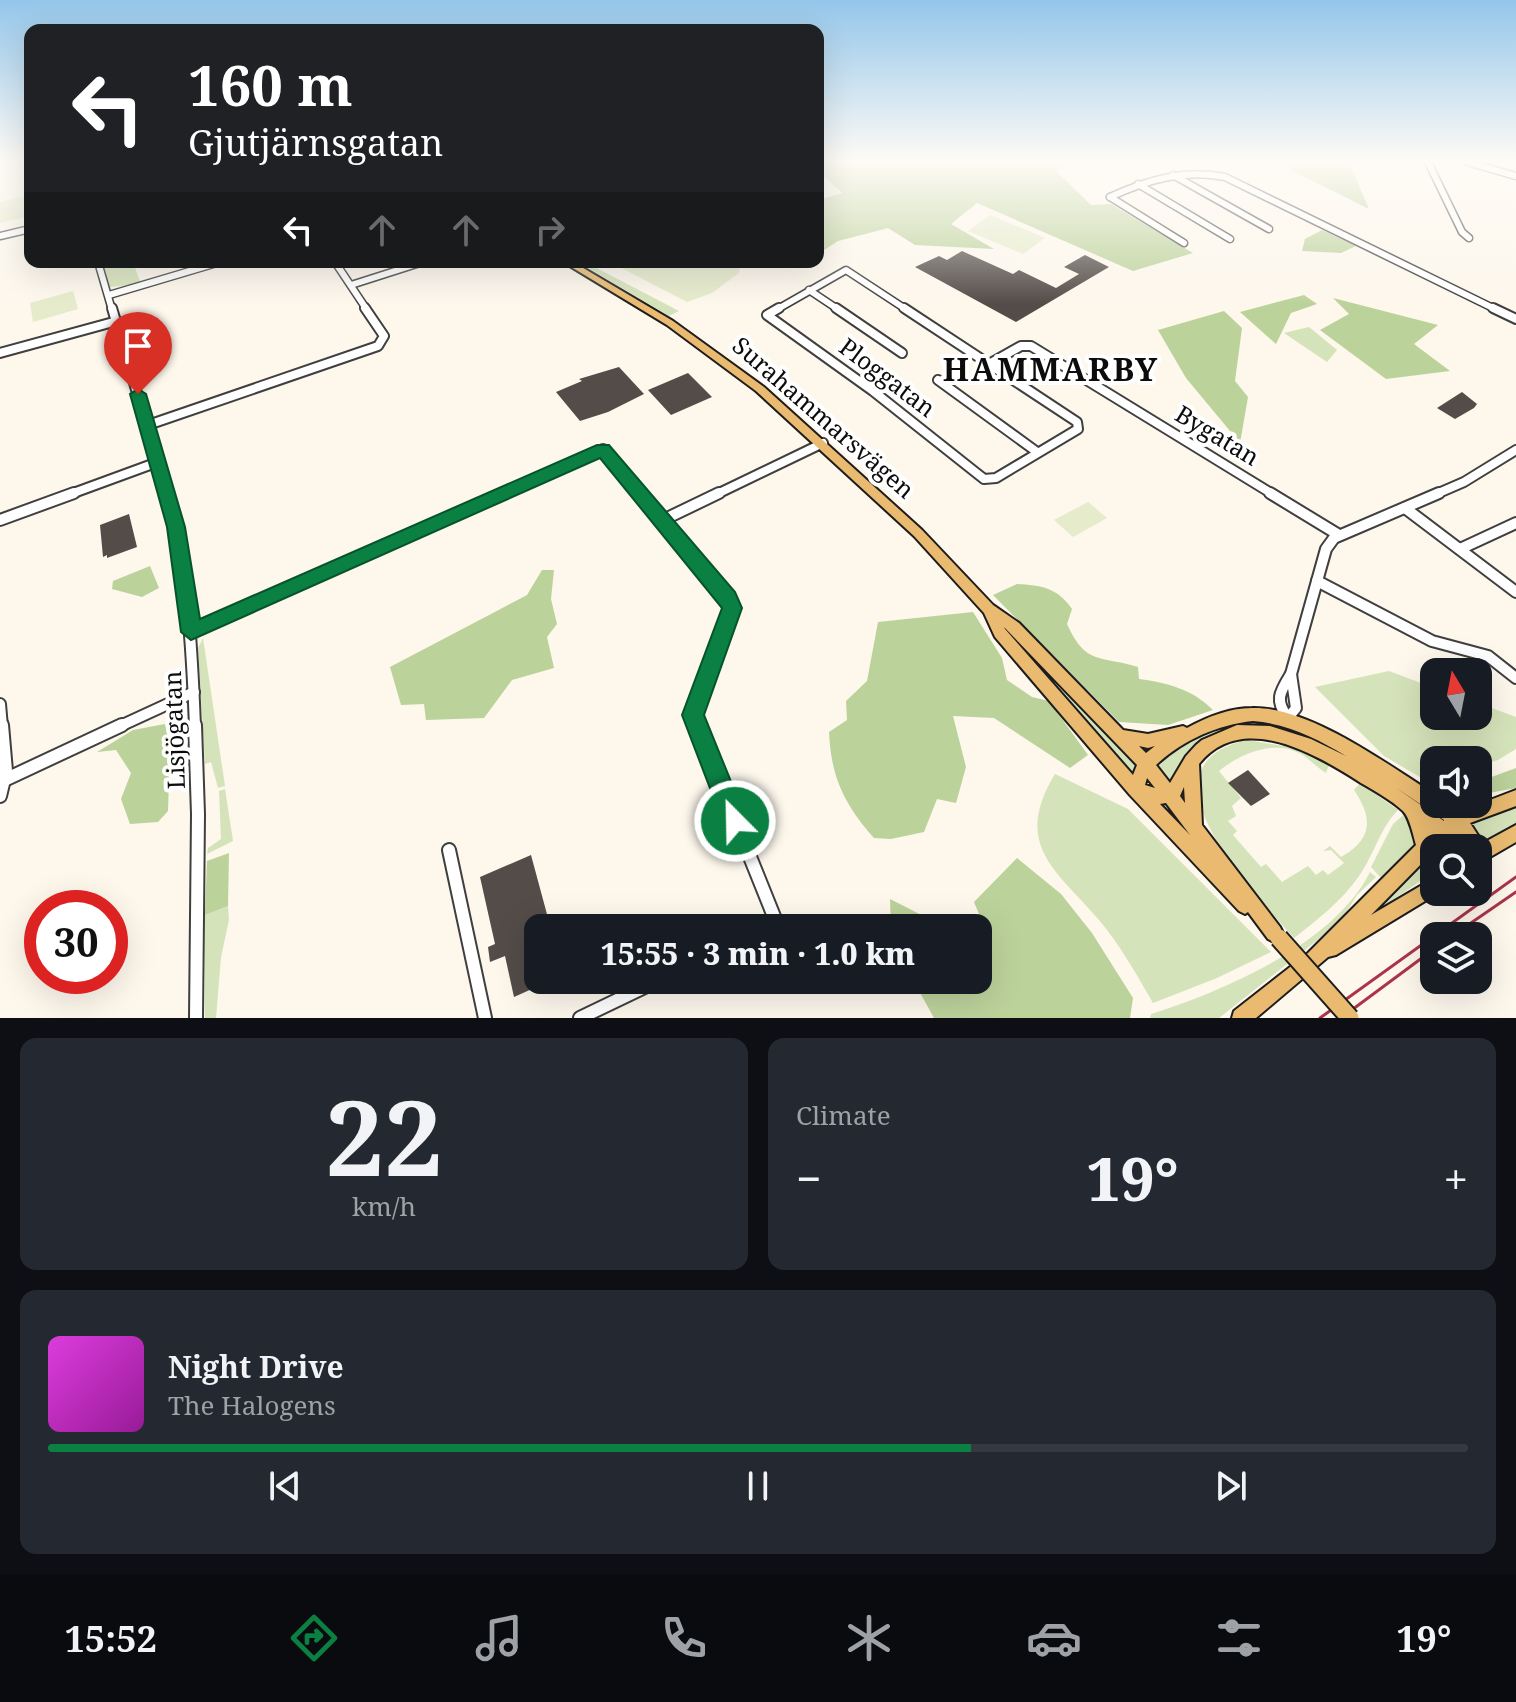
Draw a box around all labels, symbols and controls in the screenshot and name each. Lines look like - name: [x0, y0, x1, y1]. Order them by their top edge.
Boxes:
- text: 160 m: [188, 46, 353, 122]
- icon: left: [56, 56, 160, 160]
- text: Gjutjärnsgatan: [188, 118, 443, 167]
- icon: left: [276, 208, 320, 252]
- icon: ahead: [360, 208, 404, 252]
- icon: ahead: [444, 208, 488, 252]
- icon: right: [528, 208, 572, 252]
- pin: [104, 312, 172, 394]
- icon: arrive: [116, 324, 160, 368]
- street label: Surahammarsvägen: [726, 329, 922, 505]
- street label: Ploggatan: [833, 330, 943, 424]
- district label: HAMMARBY: [943, 347, 1159, 390]
- street label: Bygatan: [1170, 397, 1266, 473]
- north arrow: [1420, 658, 1492, 730]
- map controls: [1420, 658, 1492, 994]
- street label: Lisjögatan: [155, 670, 192, 790]
- button: sound: [1420, 746, 1492, 818]
- position arrow: [693, 779, 777, 863]
- button: search: [1420, 834, 1492, 906]
- speed limit sign: 30: [24, 890, 128, 994]
- button: layers: [1420, 922, 1492, 994]
- text: 15:55 · 3 min · 1.0 km: [601, 933, 915, 974]
- text: 22: [325, 1065, 443, 1206]
- text: Climate: [796, 1097, 891, 1133]
- text: 19°: [1086, 1137, 1178, 1219]
- text: −: [796, 1148, 821, 1208]
- text: +: [1443, 1148, 1468, 1208]
- text: km/h: [352, 1188, 416, 1224]
- text: Night Drive: [168, 1346, 344, 1387]
- text: The Halogens: [168, 1387, 336, 1423]
- icon: previous: [263, 1464, 307, 1508]
- icon: pause: [736, 1464, 780, 1508]
- icon: next: [1209, 1464, 1253, 1508]
- icon: directions: [286, 1610, 342, 1666]
- icon: music: [471, 1610, 527, 1666]
- icon: phone: [656, 1610, 712, 1666]
- icon: climate: [841, 1610, 897, 1666]
- icon: car: [1026, 1610, 1082, 1666]
- icon: filters: [1211, 1610, 1267, 1666]
- text: 15:52: [65, 1614, 157, 1663]
- text: 19°: [1396, 1614, 1451, 1663]

